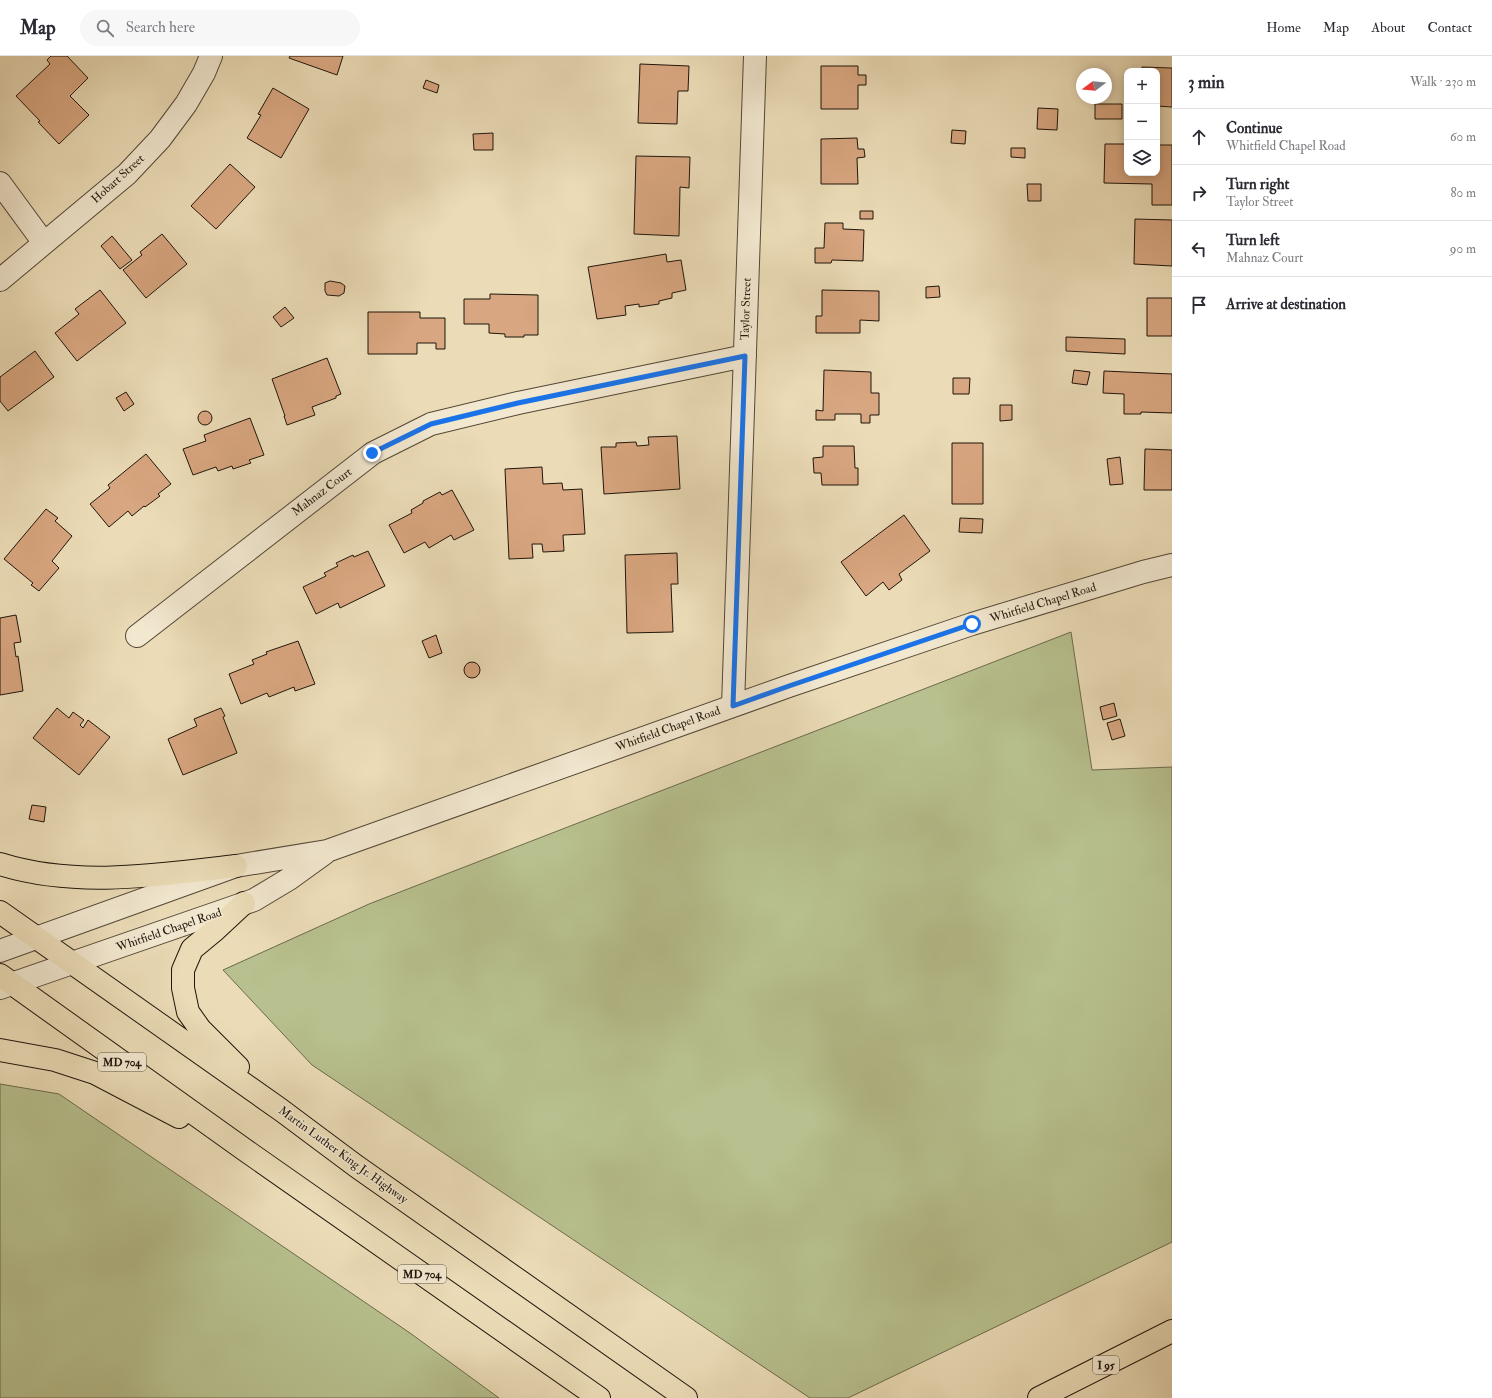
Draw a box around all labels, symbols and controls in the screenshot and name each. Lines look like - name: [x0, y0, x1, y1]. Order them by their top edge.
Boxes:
- search box: [80, 10, 360, 46]
- text: Map: [20, 16, 56, 40]
- icon: search: [94, 17, 116, 39]
- text: Search here: [126, 18, 195, 37]
- text: Home: [1266, 19, 1301, 36]
- text: Map: [1323, 19, 1349, 36]
- text: About: [1371, 19, 1405, 36]
- text: Contact: [1427, 19, 1472, 36]
- north arrow: [1076, 68, 1112, 104]
- map controls: [1124, 68, 1160, 176]
- button: +: [1124, 68, 1160, 104]
- text: 3 min: [1188, 72, 1225, 93]
- text: Walk · 230 m: [1410, 74, 1476, 90]
- button: −: [1124, 104, 1160, 140]
- text: Continue: [1226, 119, 1282, 138]
- icon: ahead: [1188, 126, 1210, 148]
- text: 60 m: [1450, 129, 1476, 145]
- text: Whitfield Chapel Road: [1226, 138, 1346, 154]
- button: layers: [1124, 140, 1160, 176]
- street label: Hobart Street: [88, 151, 148, 207]
- text: Turn right: [1226, 175, 1289, 194]
- icon: right: [1188, 182, 1210, 204]
- text: 80 m: [1450, 185, 1476, 201]
- text: Taylor Street: [1226, 194, 1294, 210]
- text: Turn left: [1226, 231, 1280, 250]
- icon: left: [1188, 238, 1210, 260]
- text: 90 m: [1450, 241, 1476, 257]
- text: Mahnaz Court: [1226, 250, 1303, 266]
- street label: Taylor Street: [737, 277, 755, 340]
- icon: arrive: [1188, 294, 1210, 316]
- text: Arrive at destination: [1226, 295, 1346, 314]
- route end: [363, 444, 381, 462]
- street label: Mahnaz Court: [289, 464, 355, 519]
- street label: Whitfield Chapel Road: [987, 580, 1098, 627]
- route start: [963, 615, 981, 633]
- street label: Whitfield Chapel Road: [613, 703, 723, 755]
- street label: Whitfield Chapel Road: [113, 905, 224, 955]
- road number: MD 704: [98, 1053, 146, 1071]
- street label: Martin Luther King Jr. Highway: [275, 1103, 411, 1207]
- road number: MD 704: [398, 1265, 446, 1283]
- road number: I 95: [1093, 1356, 1119, 1374]

